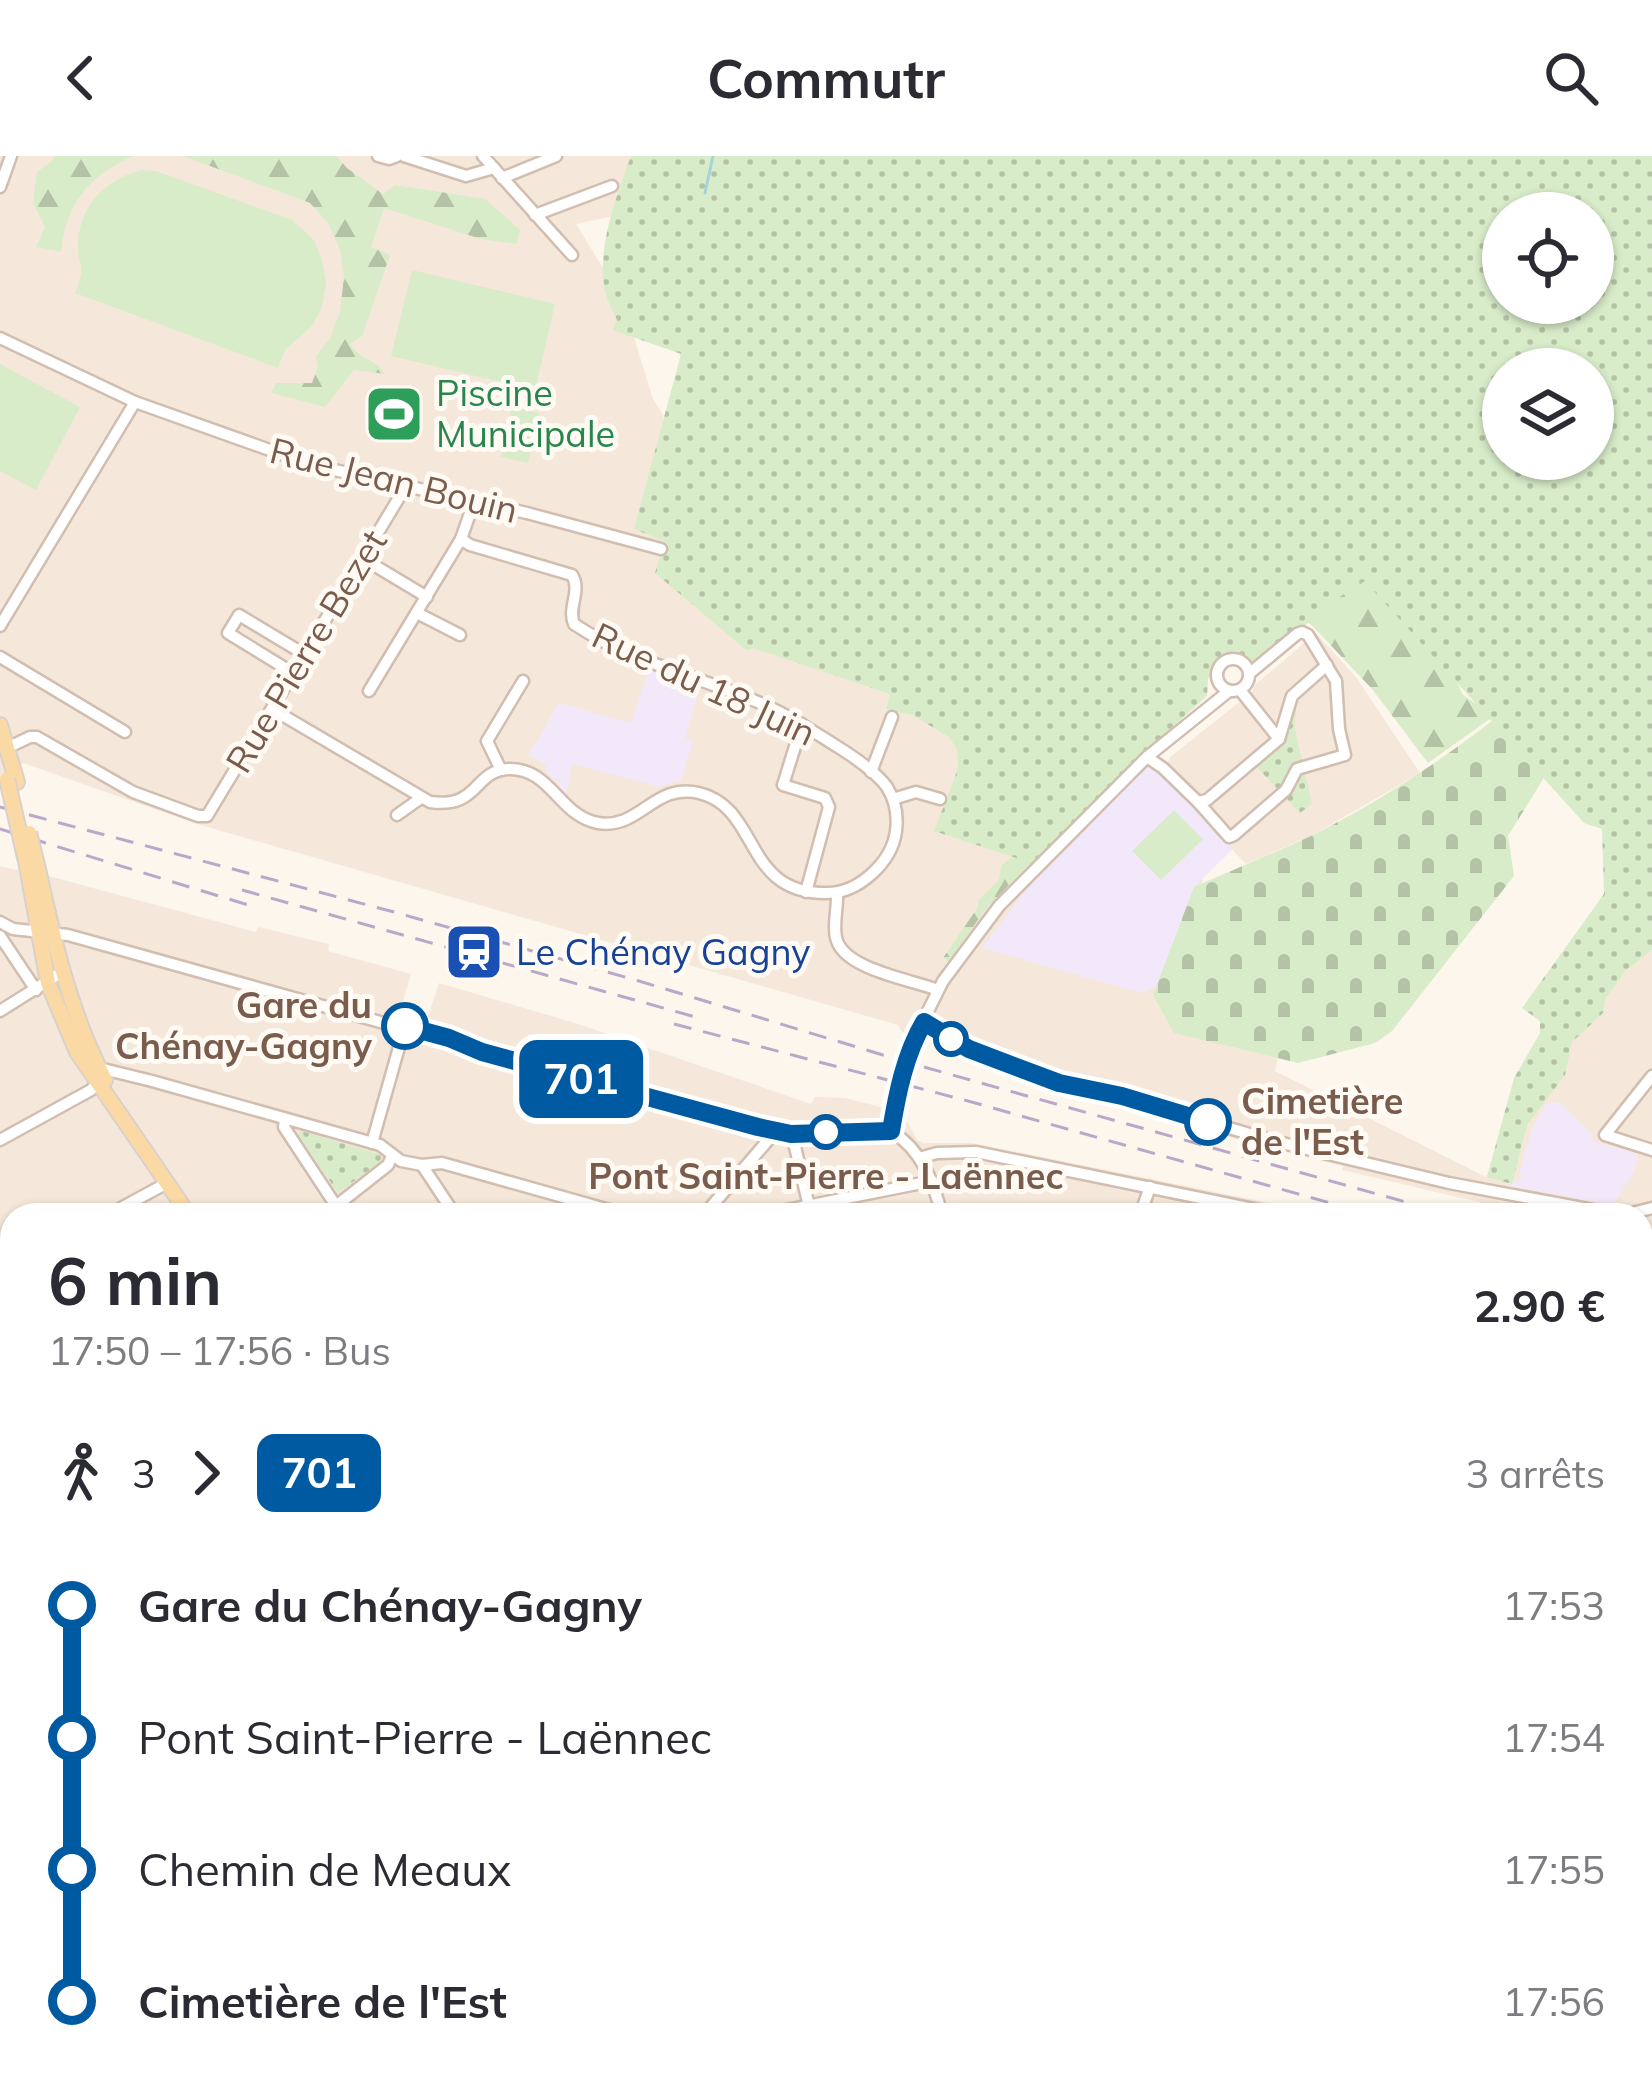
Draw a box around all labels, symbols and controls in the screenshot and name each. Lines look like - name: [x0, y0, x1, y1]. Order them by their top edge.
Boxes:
- text: Commutr: [707, 44, 945, 112]
- icon: back: [48, 45, 114, 111]
- icon: search: [1538, 45, 1604, 111]
- map controls: [1482, 192, 1614, 480]
- button: locate: [1482, 192, 1614, 324]
- button: layers: [1482, 348, 1614, 480]
- place label: Piscine Municipale: [436, 370, 615, 456]
- sports icon: Piscine Municipale: [363, 383, 425, 445]
- street label: Rue Jean Bouin: [266, 427, 523, 532]
- street label: Rue Pierre Bezet: [215, 521, 396, 780]
- street label: Rue du 18 Juin: [585, 612, 823, 755]
- station icon: Le Chénay Gagny: [443, 921, 505, 983]
- place label: Le Chénay Gagny: [516, 929, 810, 974]
- place label: Gare du Chénay-Gagny: [115, 982, 372, 1068]
- marker: Gare du Chénay-Gagny: [383, 1004, 427, 1048]
- unlabelled marker: [935, 1023, 967, 1055]
- line badge: 701: [512, 1040, 650, 1118]
- text: 701: [543, 1052, 619, 1105]
- place label: Cimetière de l'Est: [1241, 1078, 1403, 1164]
- marker: Cimetière de l'Est: [1186, 1100, 1230, 1144]
- marker: Pont Saint-Pierre - Laënnec: [810, 1116, 842, 1148]
- place label: Pont Saint-Pierre - Laënnec: [588, 1153, 1064, 1198]
- text: 6 min: [48, 1239, 222, 1322]
- text: 2.90 €: [1474, 1277, 1605, 1333]
- text: 17:50 – 17:56 · Bus: [48, 1326, 391, 1375]
- icon: walk: [48, 1440, 114, 1506]
- icon: forward: [173, 1440, 239, 1506]
- text: 701: [281, 1446, 357, 1499]
- text: 3: [132, 1449, 155, 1498]
- text: 3 arrêts: [1466, 1449, 1605, 1498]
- text: Gare du Chénay-Gagny: [138, 1577, 642, 1633]
- text: 17:53: [1503, 1581, 1605, 1630]
- text: Pont Saint-Pierre - Laënnec: [138, 1709, 712, 1765]
- text: 17:54: [1503, 1713, 1605, 1762]
- text: Chemin de Meaux: [138, 1841, 511, 1897]
- text: 17:55: [1503, 1845, 1605, 1894]
- text: Cimetière de l'Est: [138, 1973, 507, 2029]
- text: 17:56: [1503, 1977, 1605, 2026]

